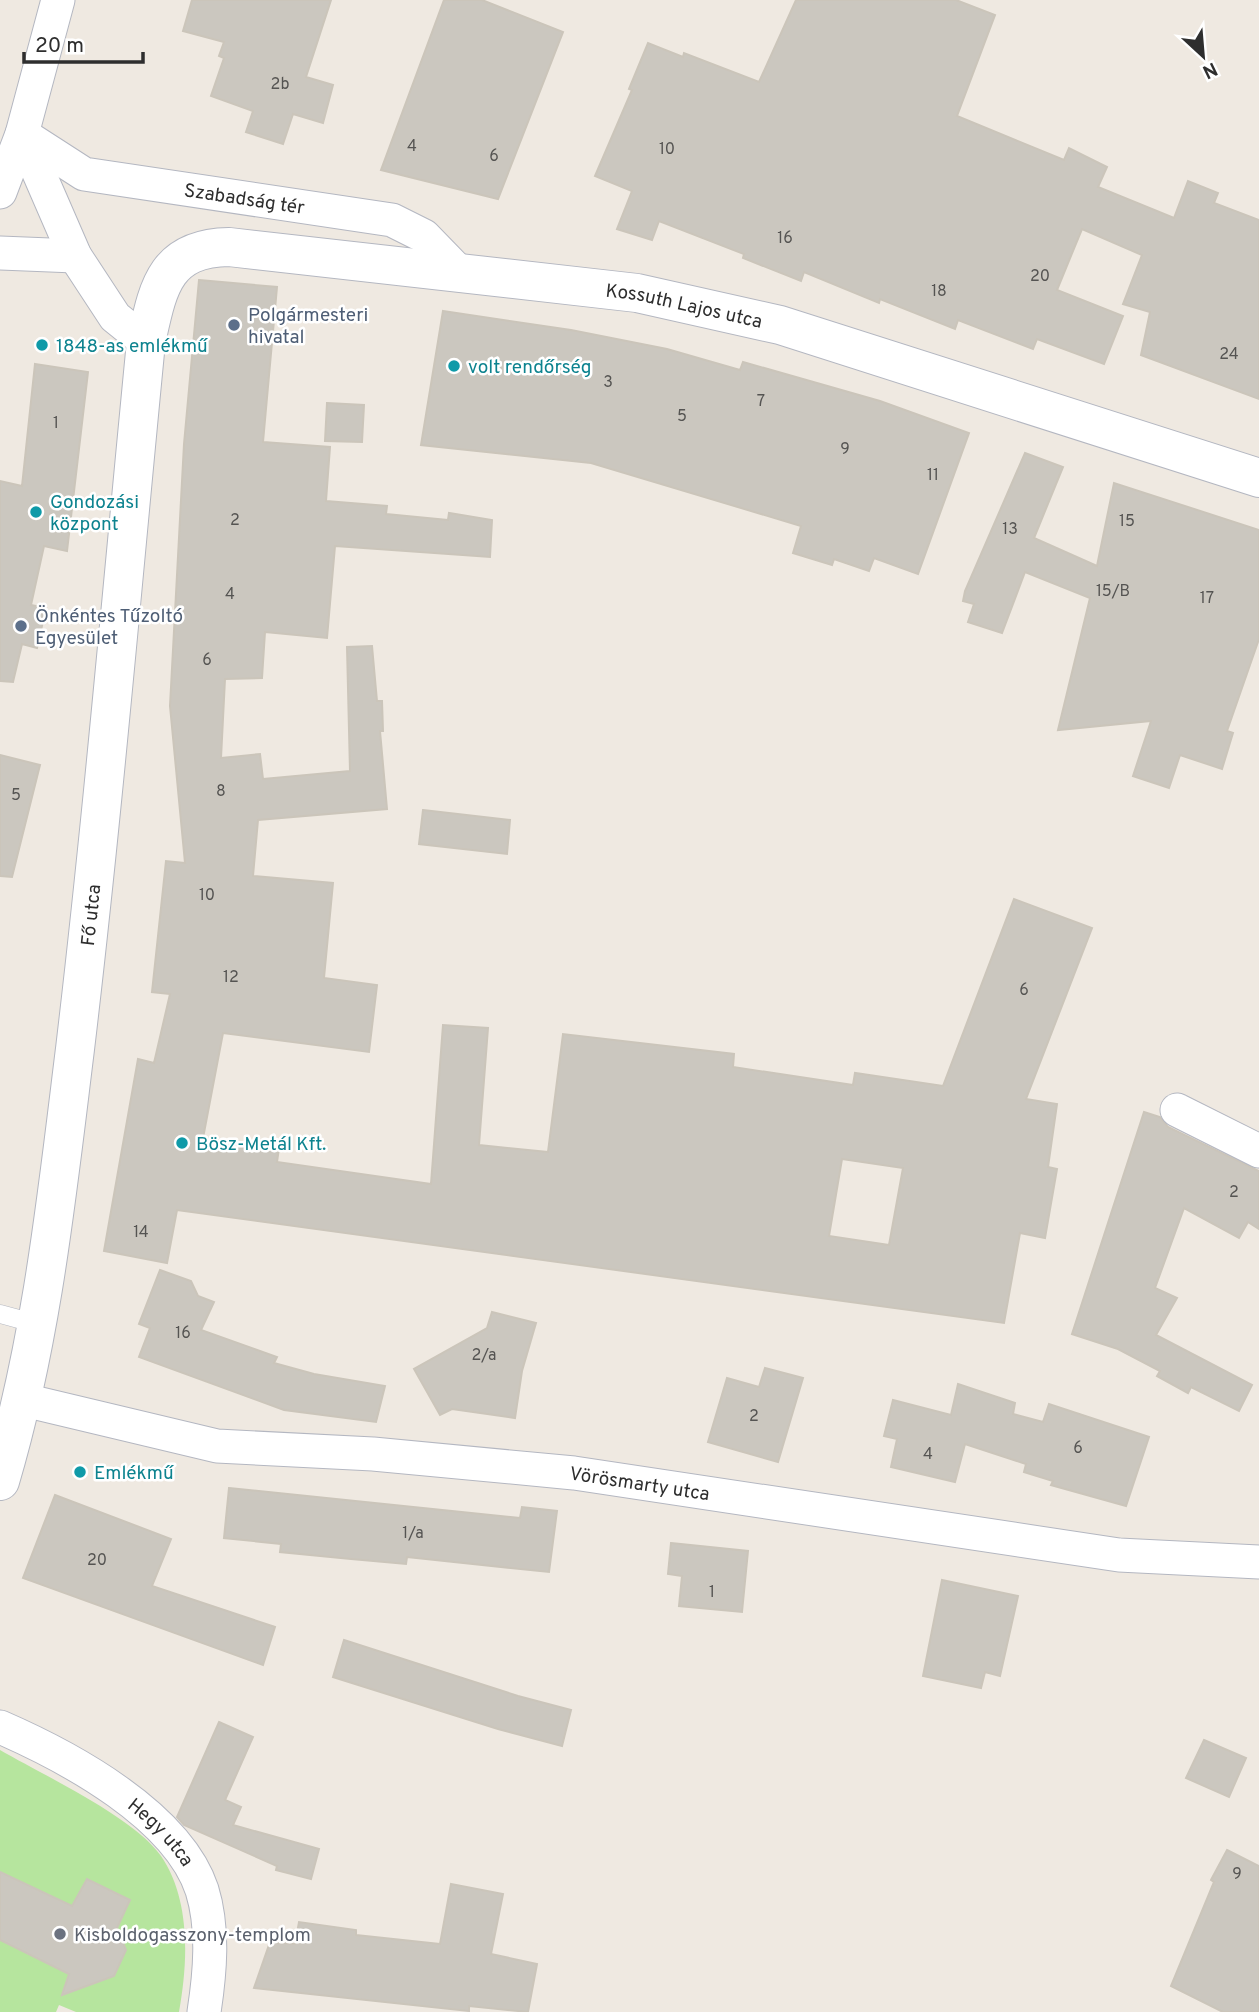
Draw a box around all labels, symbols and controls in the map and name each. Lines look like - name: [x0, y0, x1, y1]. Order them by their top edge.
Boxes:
- scale bar: [24, 21, 144, 65]
- north arrow: [1168, 21, 1238, 91]
- text: 20 m: [35, 33, 84, 60]
- text: N: [1198, 56, 1221, 83]
- house number: 2b: [271, 75, 289, 95]
- house number: 4: [407, 137, 417, 157]
- house number: 10: [659, 140, 675, 160]
- house number: 6: [489, 147, 499, 167]
- street label: Szabadság tér: [182, 179, 307, 221]
- house number: 16: [777, 229, 793, 249]
- house number: 20: [1030, 267, 1050, 287]
- street label: Kossuth Lajos utca: [604, 280, 764, 335]
- house number: 18: [931, 282, 947, 302]
- place label: Polgármesteri hivatal: [248, 304, 368, 350]
- marker: Polgármesteri hivatal: [226, 317, 242, 333]
- place label: 1848-as emlékmű: [56, 335, 209, 359]
- marker: 1848-as emlékmű: [34, 337, 50, 353]
- house number: 24: [1219, 345, 1239, 365]
- place label: volt rendőrség: [468, 356, 591, 380]
- marker: volt rendőrség: [446, 358, 462, 374]
- house number: 3: [603, 373, 613, 393]
- house number: 7: [757, 392, 765, 412]
- house number: 5: [677, 407, 687, 427]
- house number: 1: [53, 414, 59, 434]
- house number: 9: [840, 440, 850, 460]
- house number: 11: [927, 466, 939, 486]
- place label: Gondozási központ: [50, 491, 139, 537]
- marker: Gondozási központ: [28, 504, 44, 520]
- house number: 2: [230, 511, 240, 531]
- house number: 15: [1119, 512, 1135, 532]
- house number: 13: [1002, 520, 1018, 540]
- house number: 15/B: [1096, 582, 1130, 602]
- house number: 4: [225, 585, 235, 605]
- house number: 17: [1200, 589, 1214, 609]
- place label: Önkéntes Tűzoltó Egyesület: [35, 604, 183, 651]
- marker: Önkéntes Tűzoltó Egyesület: [13, 618, 29, 634]
- house number: 6: [202, 651, 212, 671]
- house number: 8: [216, 782, 226, 802]
- house number: 5: [11, 786, 21, 806]
- street label: Fő utca: [77, 883, 107, 947]
- house number: 10: [199, 886, 215, 906]
- house number: 12: [223, 968, 239, 988]
- house number: 6: [1019, 981, 1029, 1001]
- place label: Bösz-Metál Kft.: [196, 1133, 326, 1157]
- marker: Bösz-Metál Kft.: [174, 1135, 190, 1151]
- house number: 2: [1229, 1183, 1239, 1203]
- house number: 14: [133, 1223, 149, 1243]
- house number: 16: [175, 1324, 191, 1344]
- house number: 2/a: [471, 1346, 497, 1366]
- house number: 2: [749, 1407, 759, 1427]
- house number: 6: [1073, 1439, 1083, 1459]
- house number: 4: [923, 1445, 933, 1465]
- place label: Emlékmű: [94, 1462, 175, 1486]
- street label: Vörösmarty utca: [568, 1462, 711, 1507]
- marker: Emlékmű: [72, 1464, 88, 1480]
- house number: 1/a: [402, 1524, 424, 1544]
- house number: 20: [87, 1551, 107, 1571]
- house number: 1: [709, 1583, 715, 1603]
- street label: Hegy utca: [122, 1794, 198, 1872]
- house number: 9: [1232, 1865, 1242, 1885]
- place label: Kisboldogasszony-templom: [74, 1924, 311, 1948]
- marker: Kisboldogasszony-templom: [52, 1926, 68, 1942]

